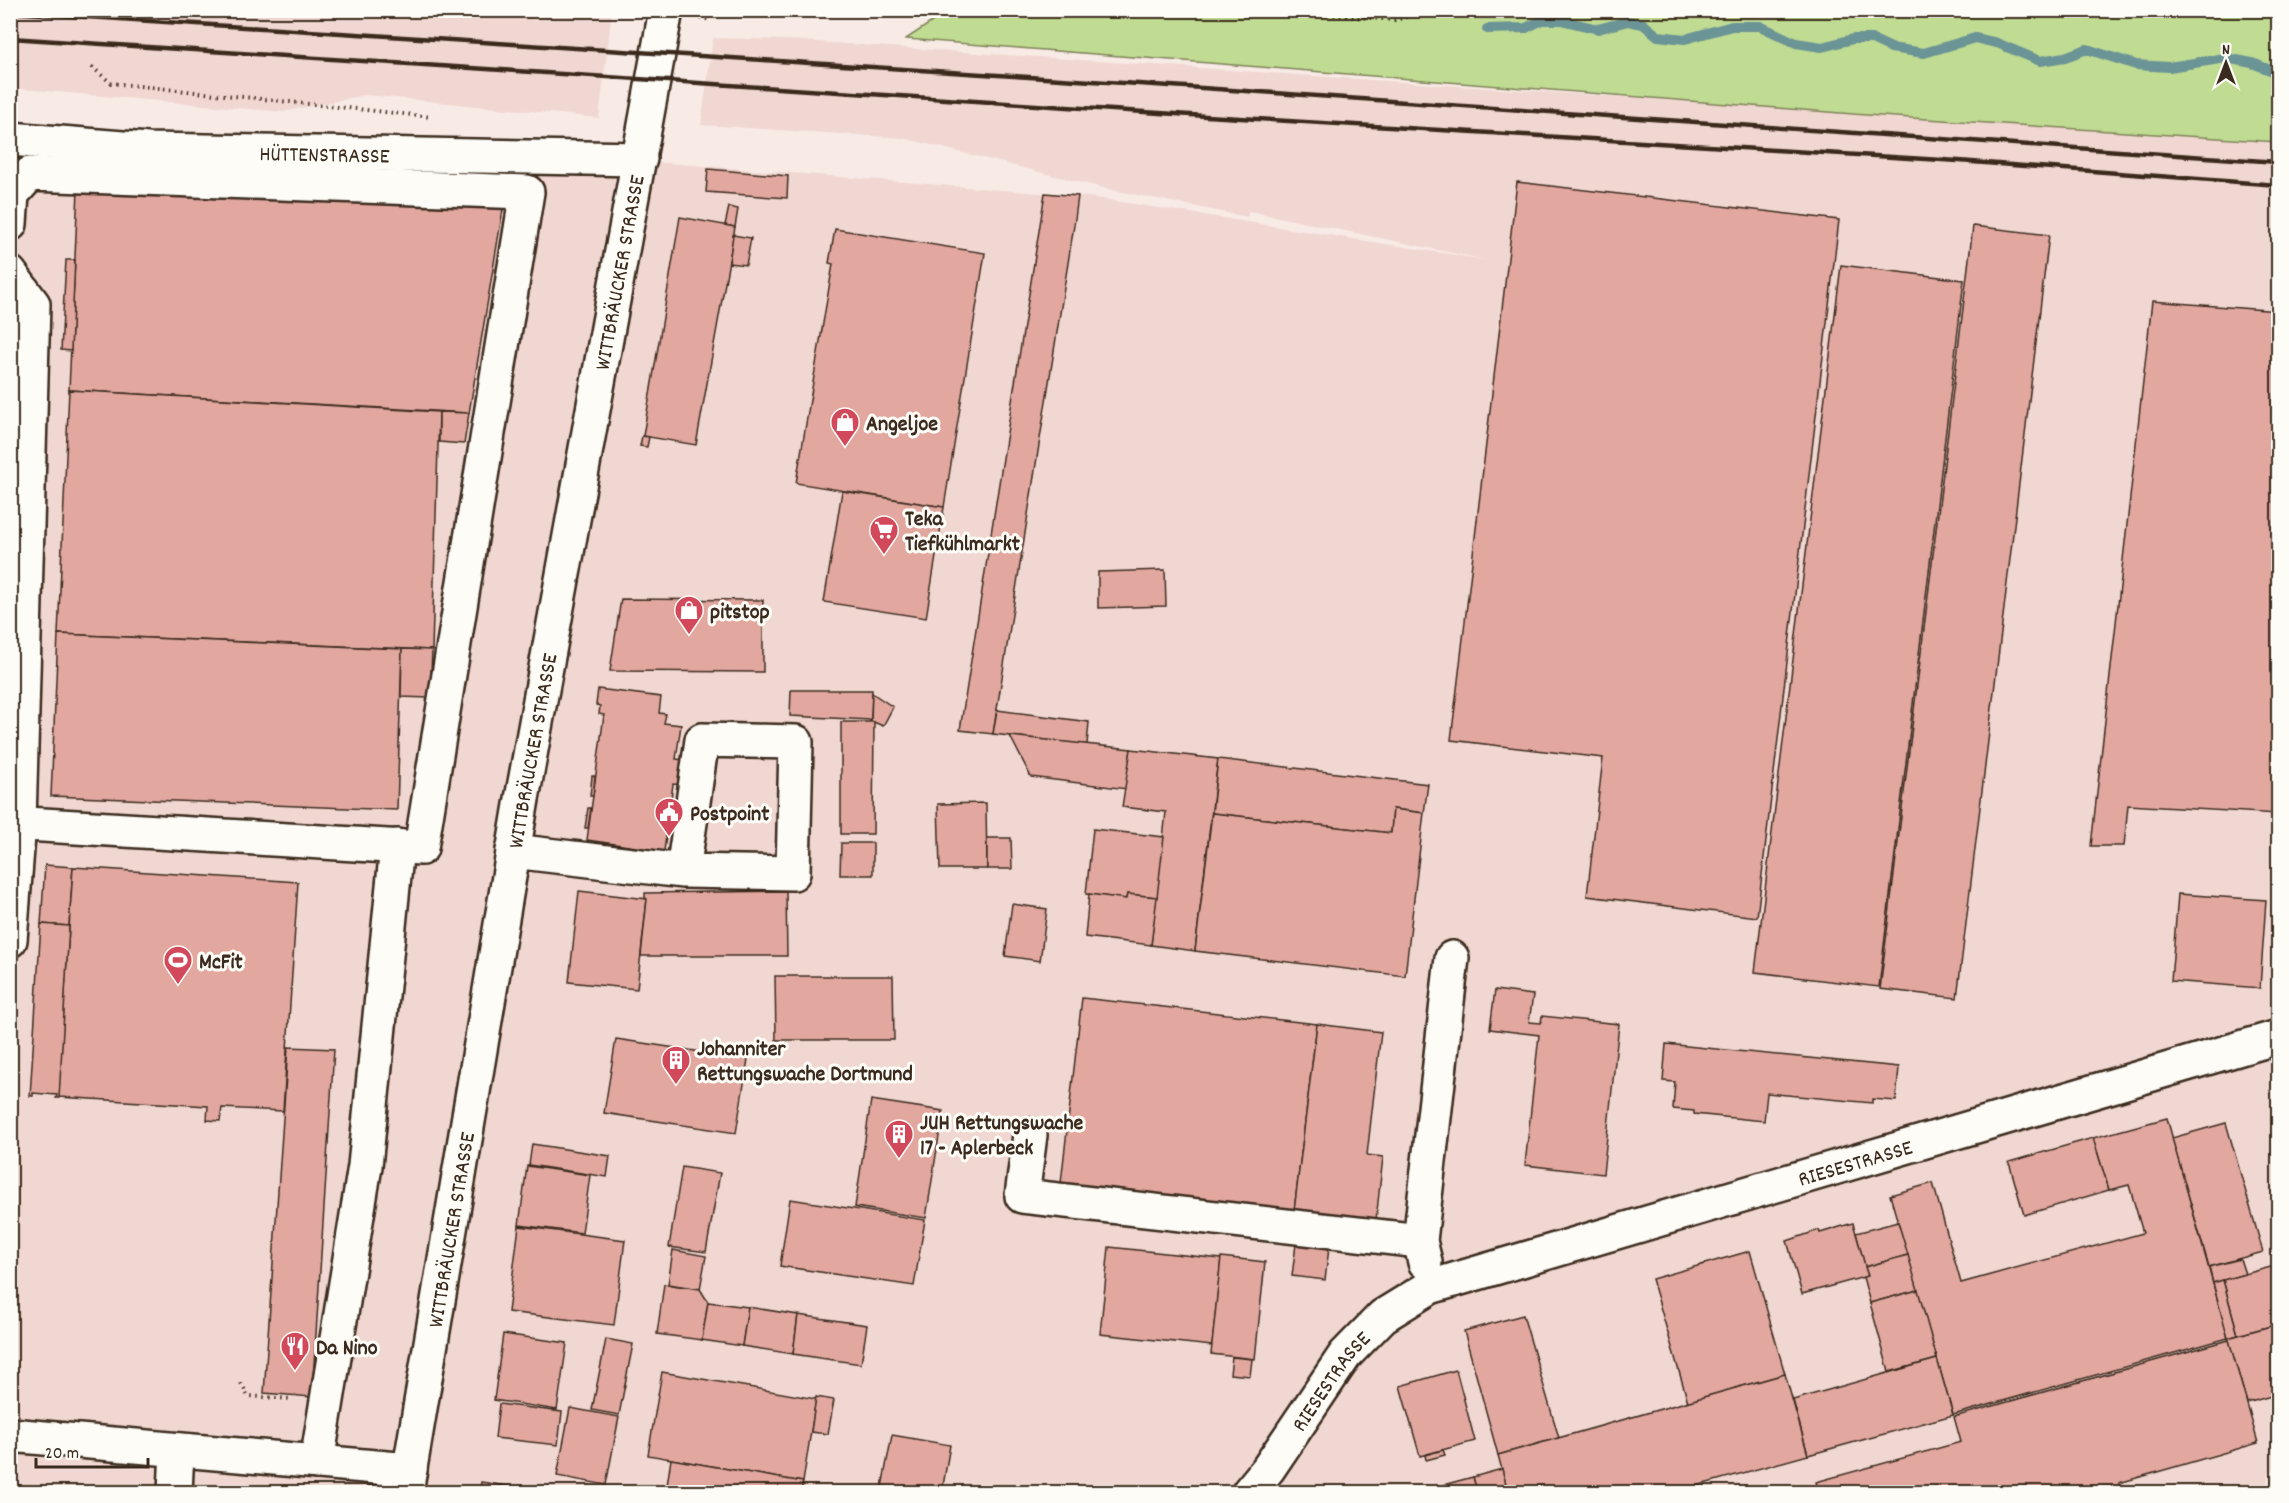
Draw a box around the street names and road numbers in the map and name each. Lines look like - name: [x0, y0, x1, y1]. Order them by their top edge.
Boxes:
- street label: HÜTTENSTRASSE: [259, 140, 390, 173]
- street label: WITTBRÄUCKER STRASSE: [589, 173, 655, 373]
- street label: WITTBRÄUCKER STRASSE: [502, 651, 567, 851]
- street label: WITTBRÄUCKER STRASSE: [422, 1130, 485, 1330]
- street label: RIESESTRASSE: [1795, 1134, 1917, 1197]
- street label: RIESESTRASSE: [1286, 1325, 1379, 1439]

